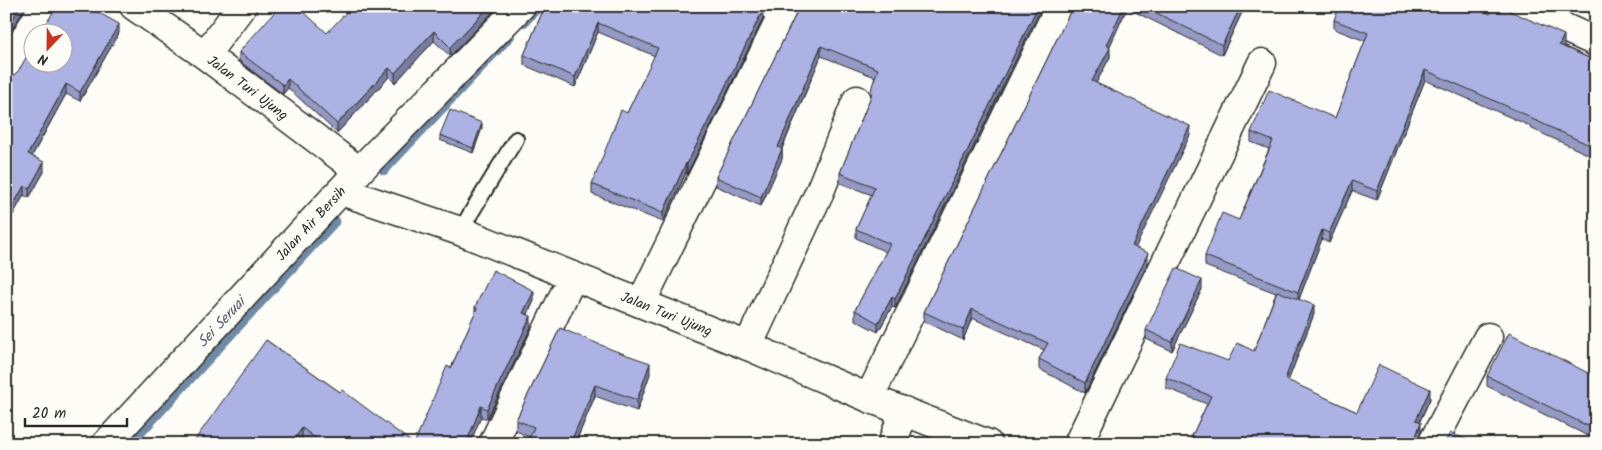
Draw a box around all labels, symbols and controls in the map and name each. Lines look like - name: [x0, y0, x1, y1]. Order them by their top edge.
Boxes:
- north arrow: [22, 22, 72, 72]
- text: N: [35, 47, 52, 71]
- street label: Jalan Turi Ujung: [202, 50, 293, 126]
- street label: Jalan Air Bersih: [271, 182, 352, 266]
- street label: Jalan Turi Ujung: [617, 286, 715, 343]
- water label: Sei Seruai: [192, 289, 254, 353]
- scale bar: [25, 395, 128, 427]
- text: 20 m: [32, 402, 66, 426]

